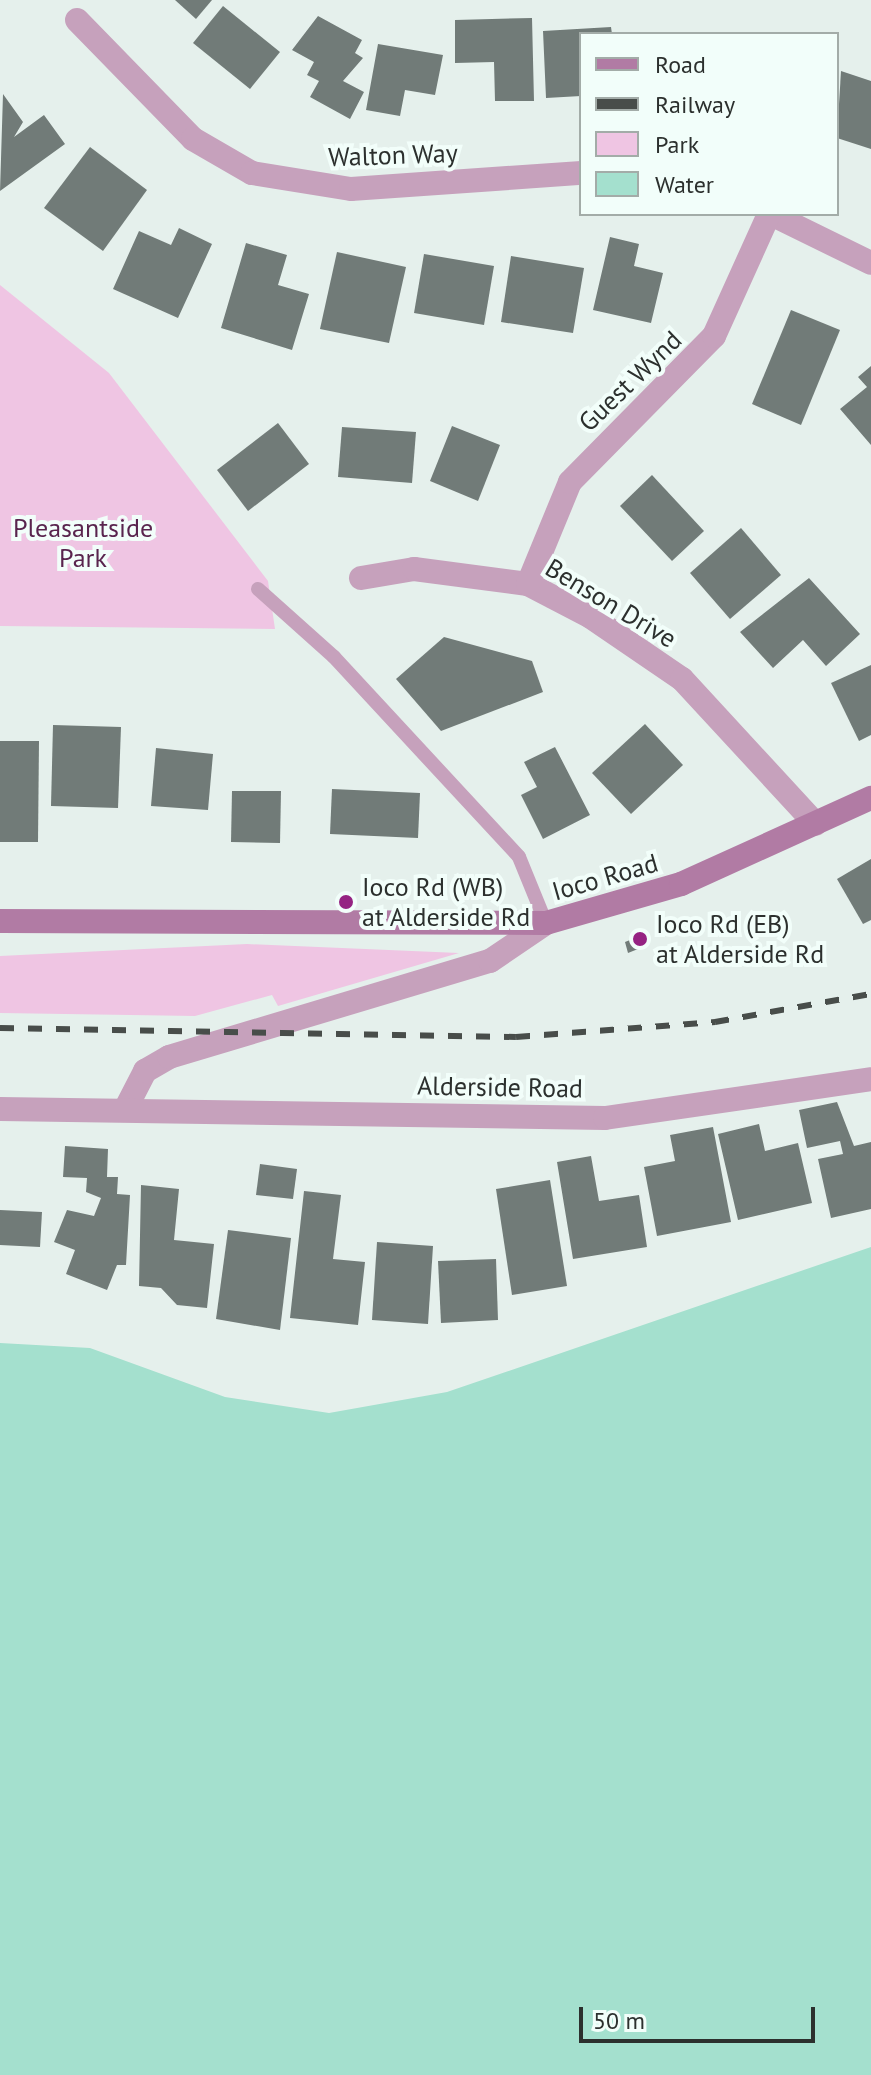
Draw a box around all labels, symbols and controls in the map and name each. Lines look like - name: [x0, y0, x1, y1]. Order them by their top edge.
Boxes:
- legend: [579, 32, 839, 216]
- text: Road: [655, 49, 706, 80]
- text: Railway: [655, 89, 735, 120]
- text: Park: [655, 129, 699, 160]
- street label: Walton Way: [327, 137, 459, 173]
- text: Water: [655, 169, 714, 200]
- street label: Guest Wynd: [572, 324, 688, 438]
- park label: Pleasantside Park: [13, 512, 153, 574]
- street label: Benson Drive: [540, 552, 682, 654]
- street label: Ioco Road: [549, 847, 661, 907]
- place label: Ioco Rd (WB) at Alderside Rd: [362, 871, 531, 932]
- marker: Ioco Rd (WB) at Alderside Rd: [337, 893, 355, 911]
- place label: Ioco Rd (EB) at Alderside Rd: [656, 908, 825, 970]
- marker: Ioco Rd (EB) at Alderside Rd: [631, 930, 649, 948]
- street label: Alderside Road: [417, 1070, 583, 1104]
- scale bar: [583, 1991, 819, 2041]
- text: 50 m: [593, 2005, 645, 2036]

